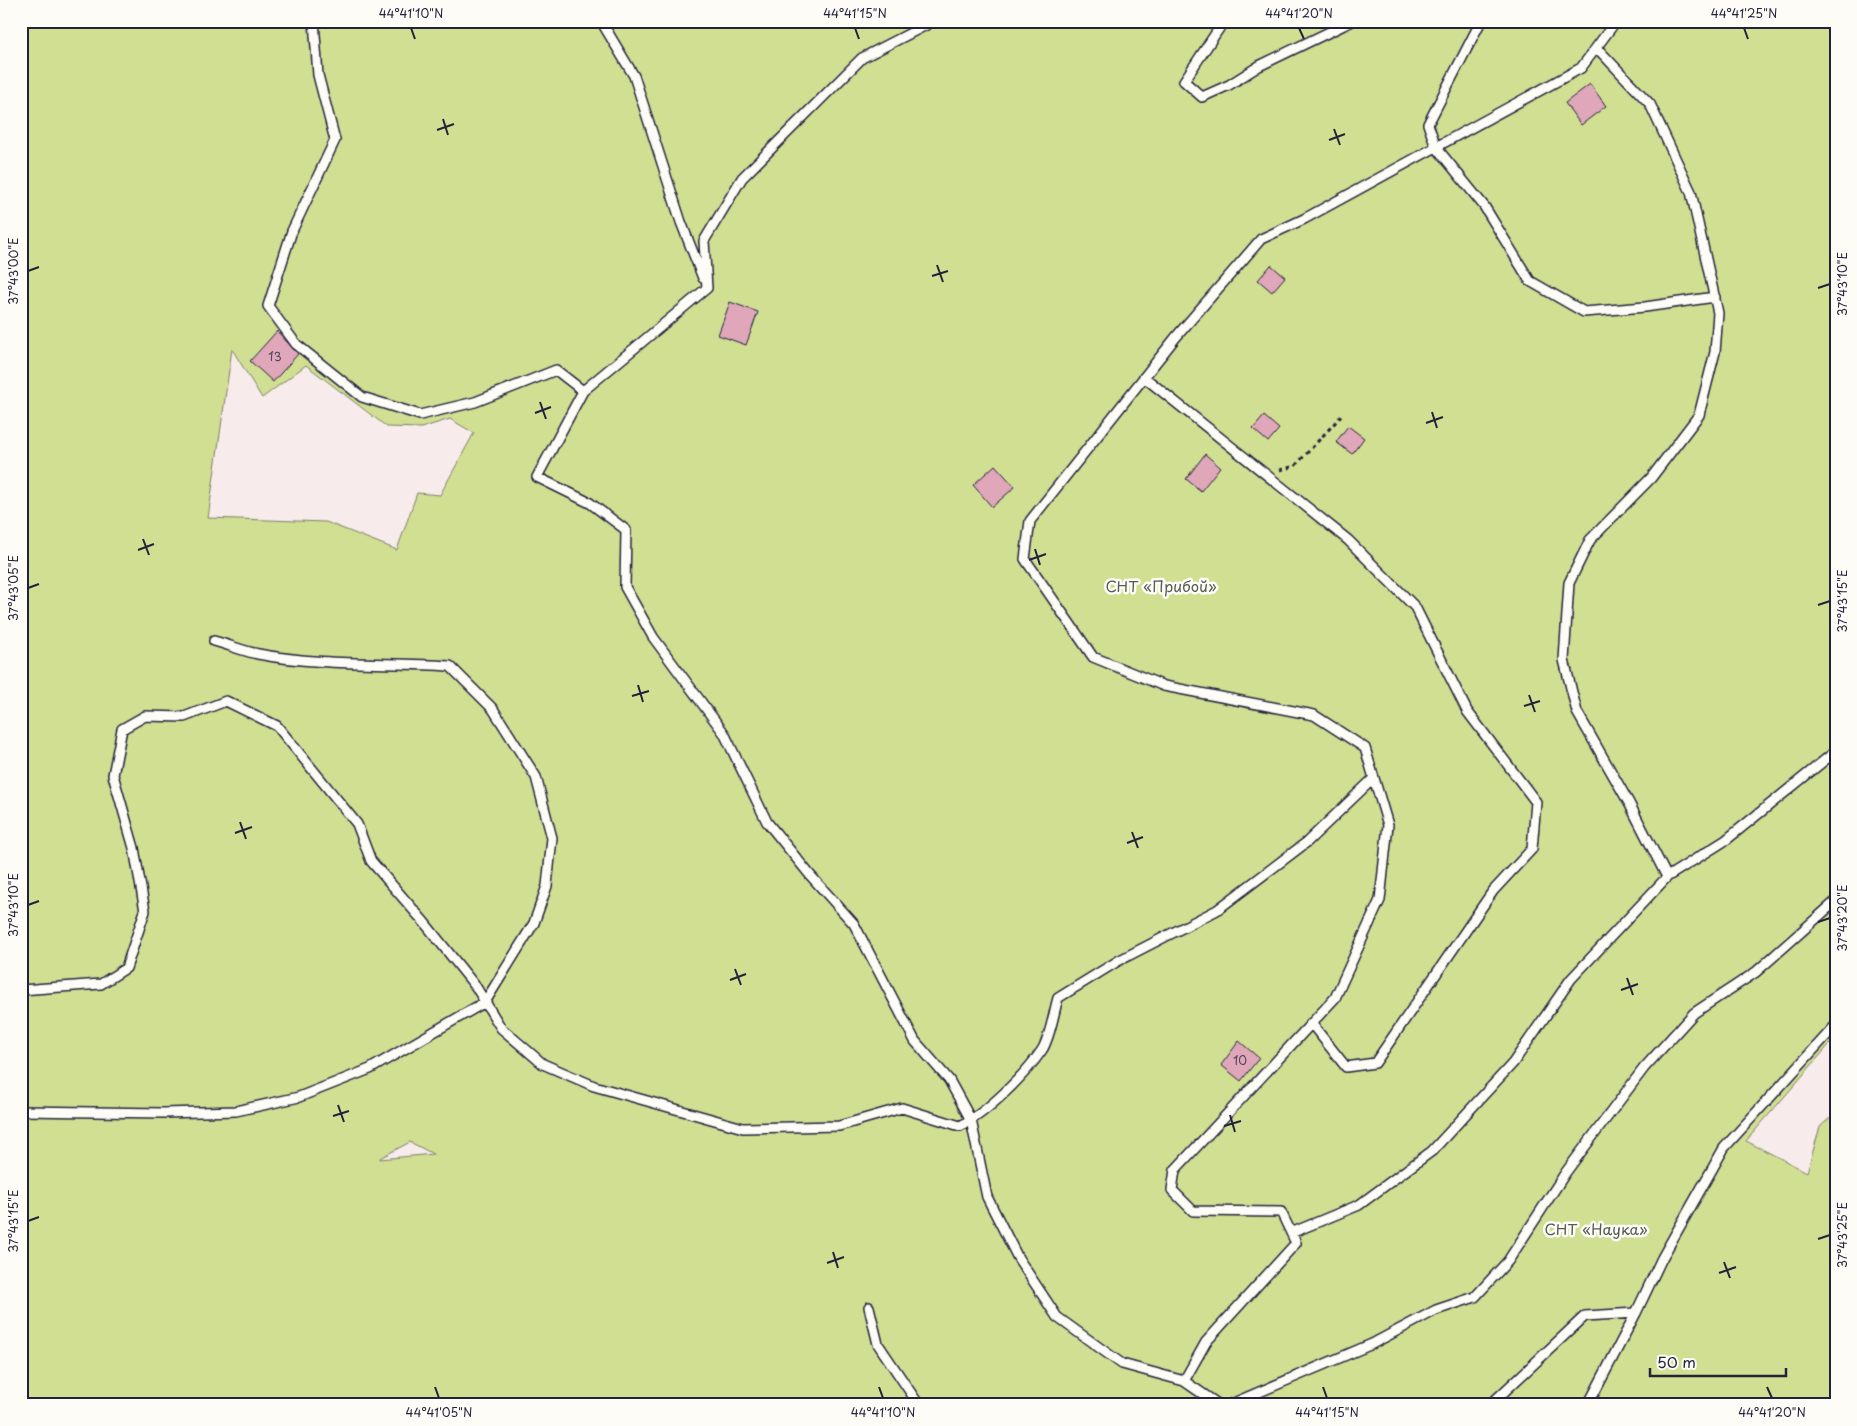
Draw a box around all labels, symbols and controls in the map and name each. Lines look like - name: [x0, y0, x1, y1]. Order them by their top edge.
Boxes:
- text: 44°41'10"N: [379, 4, 443, 22]
- text: 44°41'15"N: [823, 4, 887, 22]
- text: 44°41'20"N: [1265, 4, 1333, 22]
- text: 44°41'25"N: [1711, 4, 1777, 22]
- text: 37°43'00"E: [4, 237, 22, 305]
- text: 37°43'10"E: [1833, 252, 1851, 316]
- house number: 13: [268, 347, 282, 365]
- text: 37°43'05"E: [4, 555, 22, 621]
- text: 37°43'15"E: [1833, 569, 1851, 633]
- park label: СНТ «Прибой»: [1105, 574, 1217, 597]
- text: 37°43'10"E: [4, 873, 22, 937]
- text: 37°43'20"E: [1833, 884, 1851, 952]
- house number: 10: [1233, 1051, 1247, 1069]
- text: 37°43'15"E: [4, 1189, 22, 1253]
- text: 37°43'25"E: [1833, 1202, 1851, 1268]
- park label: СНТ «Наука»: [1544, 1217, 1648, 1240]
- scale bar: [1650, 1346, 1786, 1378]
- text: 50 m: [1657, 1350, 1696, 1373]
- text: 44°41'05"N: [406, 1403, 472, 1421]
- text: 44°41'10"N: [851, 1403, 915, 1421]
- text: 44°41'15"N: [1295, 1403, 1359, 1421]
- text: 44°41'20"N: [1738, 1403, 1806, 1421]

